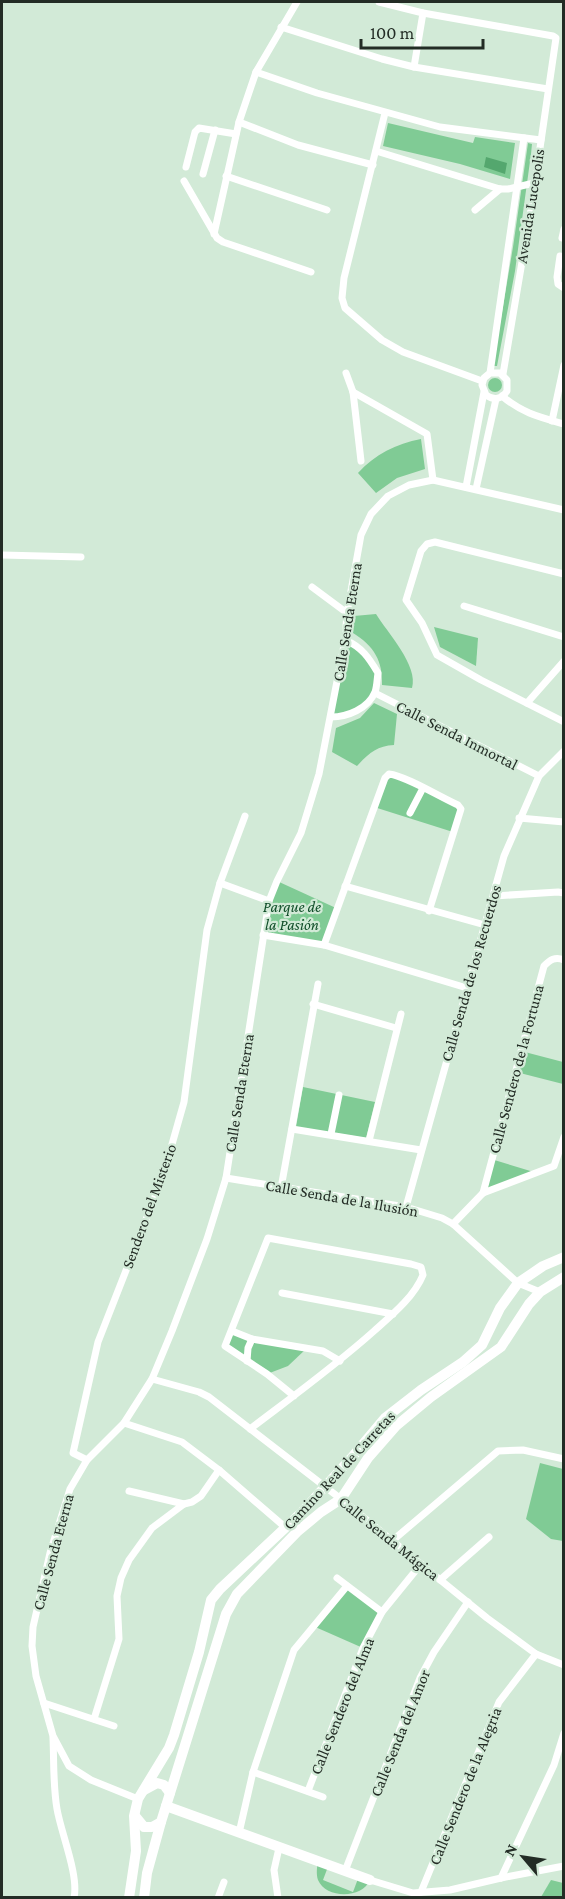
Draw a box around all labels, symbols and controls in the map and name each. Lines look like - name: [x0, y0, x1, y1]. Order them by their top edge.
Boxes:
- scale bar: [361, 12, 482, 50]
- text: 100 m: [370, 23, 415, 43]
- street label: Avenida Lucepolis: [513, 148, 548, 265]
- street label: Calle Senda Eterna: [329, 561, 365, 682]
- street label: Calle Senda Inmortal: [393, 697, 521, 773]
- street label: Calle Senda de los Recuerdos: [438, 883, 504, 1063]
- park label: Parque de la Pasión: [263, 898, 321, 933]
- street label: Calle Sendero de la Fortuna: [485, 982, 547, 1155]
- street label: Calle Senda Eterna: [221, 1032, 257, 1153]
- street label: Sendero del Misterio: [119, 1141, 179, 1271]
- street label: Calle Senda de la Ilusión: [264, 1176, 420, 1220]
- street label: Camino Real de Carretas: [280, 1407, 398, 1533]
- street label: Calle Senda Eterna: [29, 1491, 77, 1612]
- street label: Calle Senda Mágica: [335, 1492, 443, 1585]
- street label: Calle Sendero del Alma: [307, 1634, 377, 1777]
- street label: Calle Senda del Amor: [367, 1667, 433, 1799]
- street label: Calle Sendero de la Alegria: [426, 1704, 506, 1868]
- north arrow: [493, 1827, 553, 1887]
- text: N: [500, 1841, 520, 1859]

